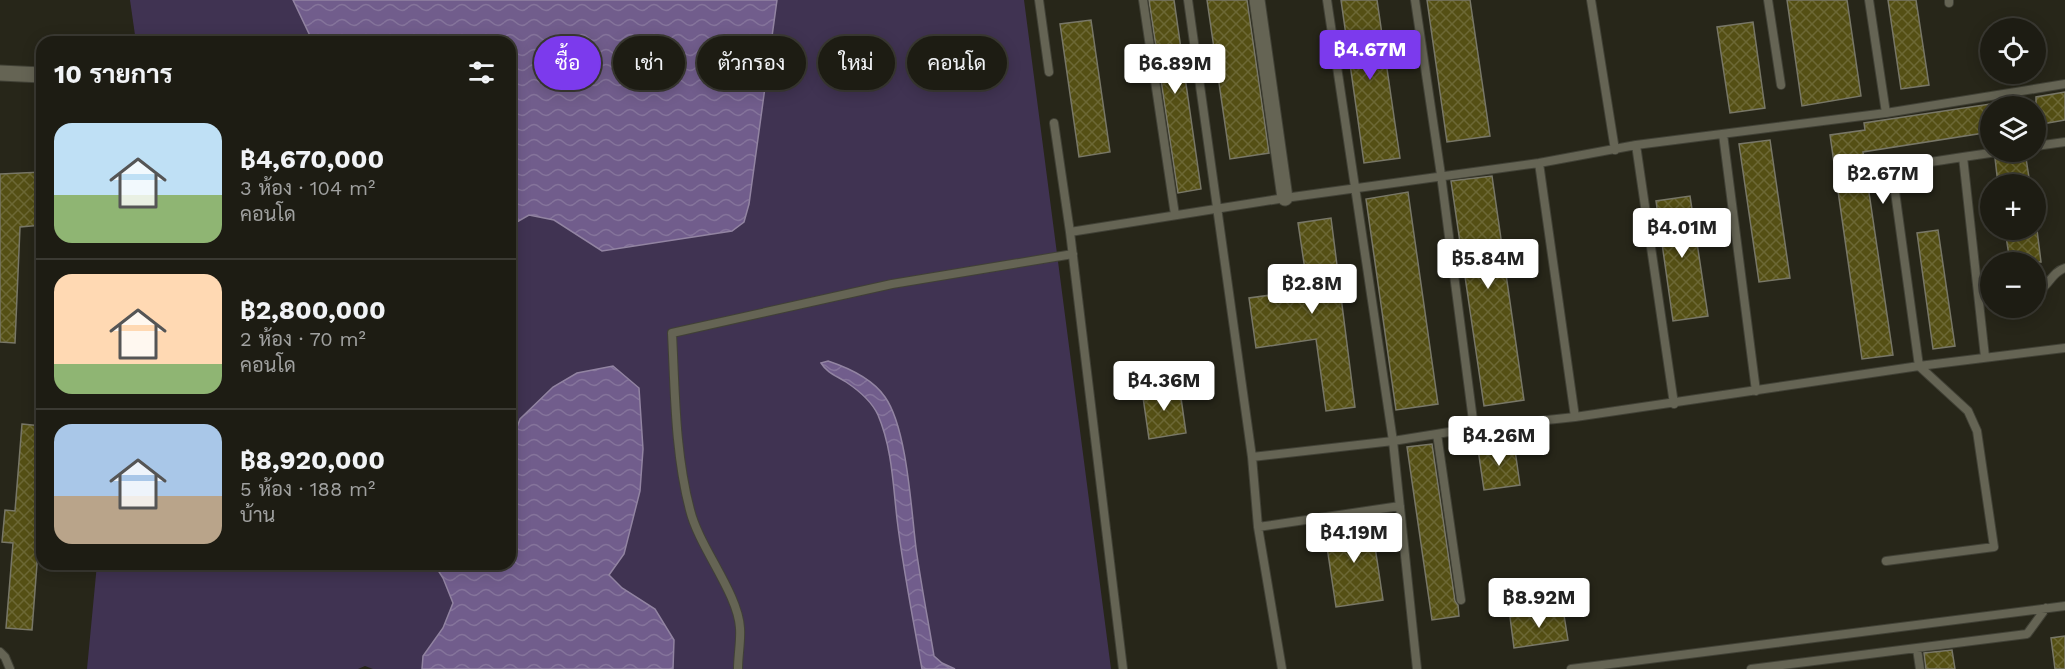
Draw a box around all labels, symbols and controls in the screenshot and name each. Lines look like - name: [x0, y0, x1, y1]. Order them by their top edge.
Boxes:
- map controls: [1980, 18, 2046, 318]
- button: locate: [1980, 18, 2046, 84]
- pin: ฿4.67M: [1321, 30, 1419, 81]
- chip: ซื้อ: [534, 36, 601, 90]
- chip: เช่า: [613, 36, 685, 90]
- chip: ตัวกรอง: [697, 36, 806, 90]
- chip: ใหม่: [818, 36, 895, 90]
- chip: คอนโด: [907, 36, 1007, 90]
- text: ฿4.67M: [1334, 37, 1406, 61]
- pin: ฿6.89M: [1126, 44, 1224, 95]
- text: ฿6.89M: [1138, 51, 1212, 75]
- icon: filters: [465, 56, 498, 89]
- text: 10 รายการ: [54, 59, 173, 89]
- button: layers: [1980, 96, 2046, 162]
- text: ฿4,670,000: [240, 144, 384, 174]
- icon: home: [102, 147, 174, 219]
- pin: ฿2.67M: [1834, 154, 1932, 205]
- text: ฿2.67M: [1847, 161, 1919, 185]
- button: +: [1980, 174, 2046, 240]
- text: 3 ห้อง · 104 m²: [240, 176, 375, 200]
- text: คอนโด: [240, 202, 296, 226]
- pin: ฿4.01M: [1633, 208, 1731, 259]
- text: ฿4.01M: [1647, 215, 1717, 239]
- pin: ฿5.84M: [1439, 239, 1537, 290]
- text: ฿5.84M: [1451, 246, 1525, 270]
- button: −: [1980, 252, 2046, 318]
- pin: ฿2.8M: [1270, 264, 1354, 315]
- text: ฿2.8M: [1282, 271, 1342, 295]
- text: ฿2,800,000: [240, 295, 386, 325]
- icon: home: [102, 298, 174, 370]
- text: 2 ห้อง · 70 m²: [240, 327, 366, 351]
- text: คอนโด: [240, 353, 296, 377]
- pin: ฿4.36M: [1115, 361, 1213, 412]
- text: ฿4.36M: [1127, 368, 1201, 392]
- pin: ฿4.26M: [1450, 416, 1548, 467]
- text: ฿4.26M: [1462, 423, 1536, 447]
- text: ฿8,920,000: [240, 445, 385, 475]
- icon: home: [102, 448, 174, 520]
- text: 5 ห้อง · 188 m²: [240, 477, 375, 501]
- text: บ้าน: [240, 503, 275, 527]
- pin: ฿4.19M: [1305, 513, 1403, 564]
- text: ฿4.19M: [1320, 520, 1388, 544]
- pin: ฿8.92M: [1490, 578, 1588, 629]
- text: ฿8.92M: [1503, 585, 1575, 609]

